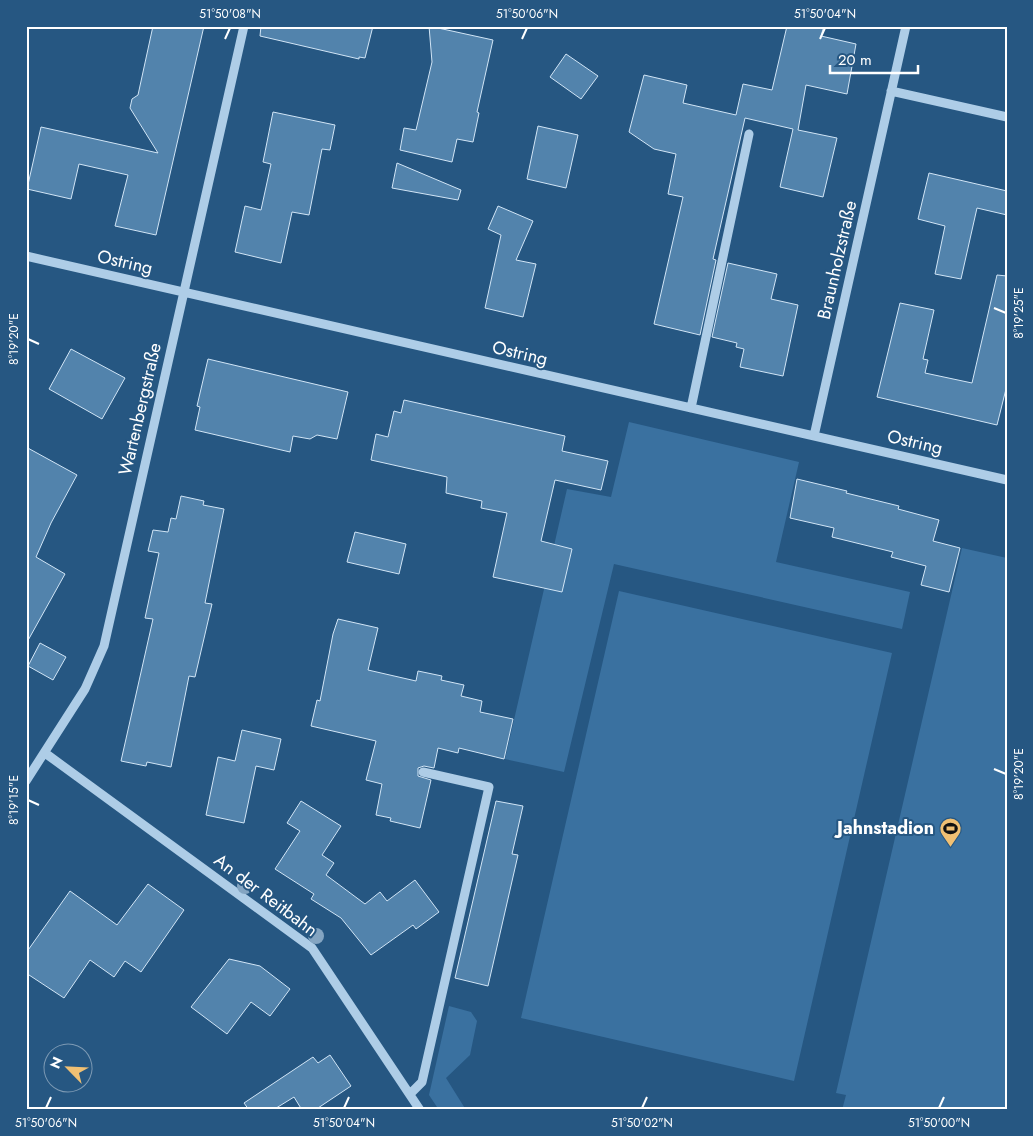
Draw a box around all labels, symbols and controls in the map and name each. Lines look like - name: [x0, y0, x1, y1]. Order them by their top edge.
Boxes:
- text: 51°50'08"N: [199, 5, 261, 23]
- text: 51°50'06"N: [496, 5, 558, 23]
- text: 51°50'04"N: [794, 5, 856, 23]
- scale bar: [830, 42, 918, 74]
- text: 20 m: [838, 49, 872, 71]
- street label: Braunholzstraße: [811, 198, 863, 322]
- street label: Ostring: [95, 243, 155, 281]
- text: 8°19'25"E: [1010, 287, 1028, 339]
- text: 8°19'20"E: [5, 313, 23, 365]
- street label: Ostring: [490, 334, 550, 372]
- street label: Wartenbergstraße: [112, 340, 168, 478]
- street label: Ostring: [885, 423, 945, 461]
- text: 8°19'20"E: [1010, 748, 1028, 800]
- text: 8°19'15"E: [5, 775, 23, 825]
- place label: Jahnstadion: [834, 815, 934, 841]
- sports icon: Jahnstadion: [938, 816, 962, 847]
- street label: An der Reitbahn: [209, 847, 323, 943]
- north arrow: [42, 1044, 92, 1094]
- text: N: [45, 1054, 68, 1072]
- text: 51°50'06"N: [15, 1114, 77, 1132]
- text: 51°50'04"N: [313, 1114, 375, 1132]
- text: 51°50'02"N: [611, 1114, 673, 1132]
- text: 51°50'00"N: [908, 1114, 970, 1132]

